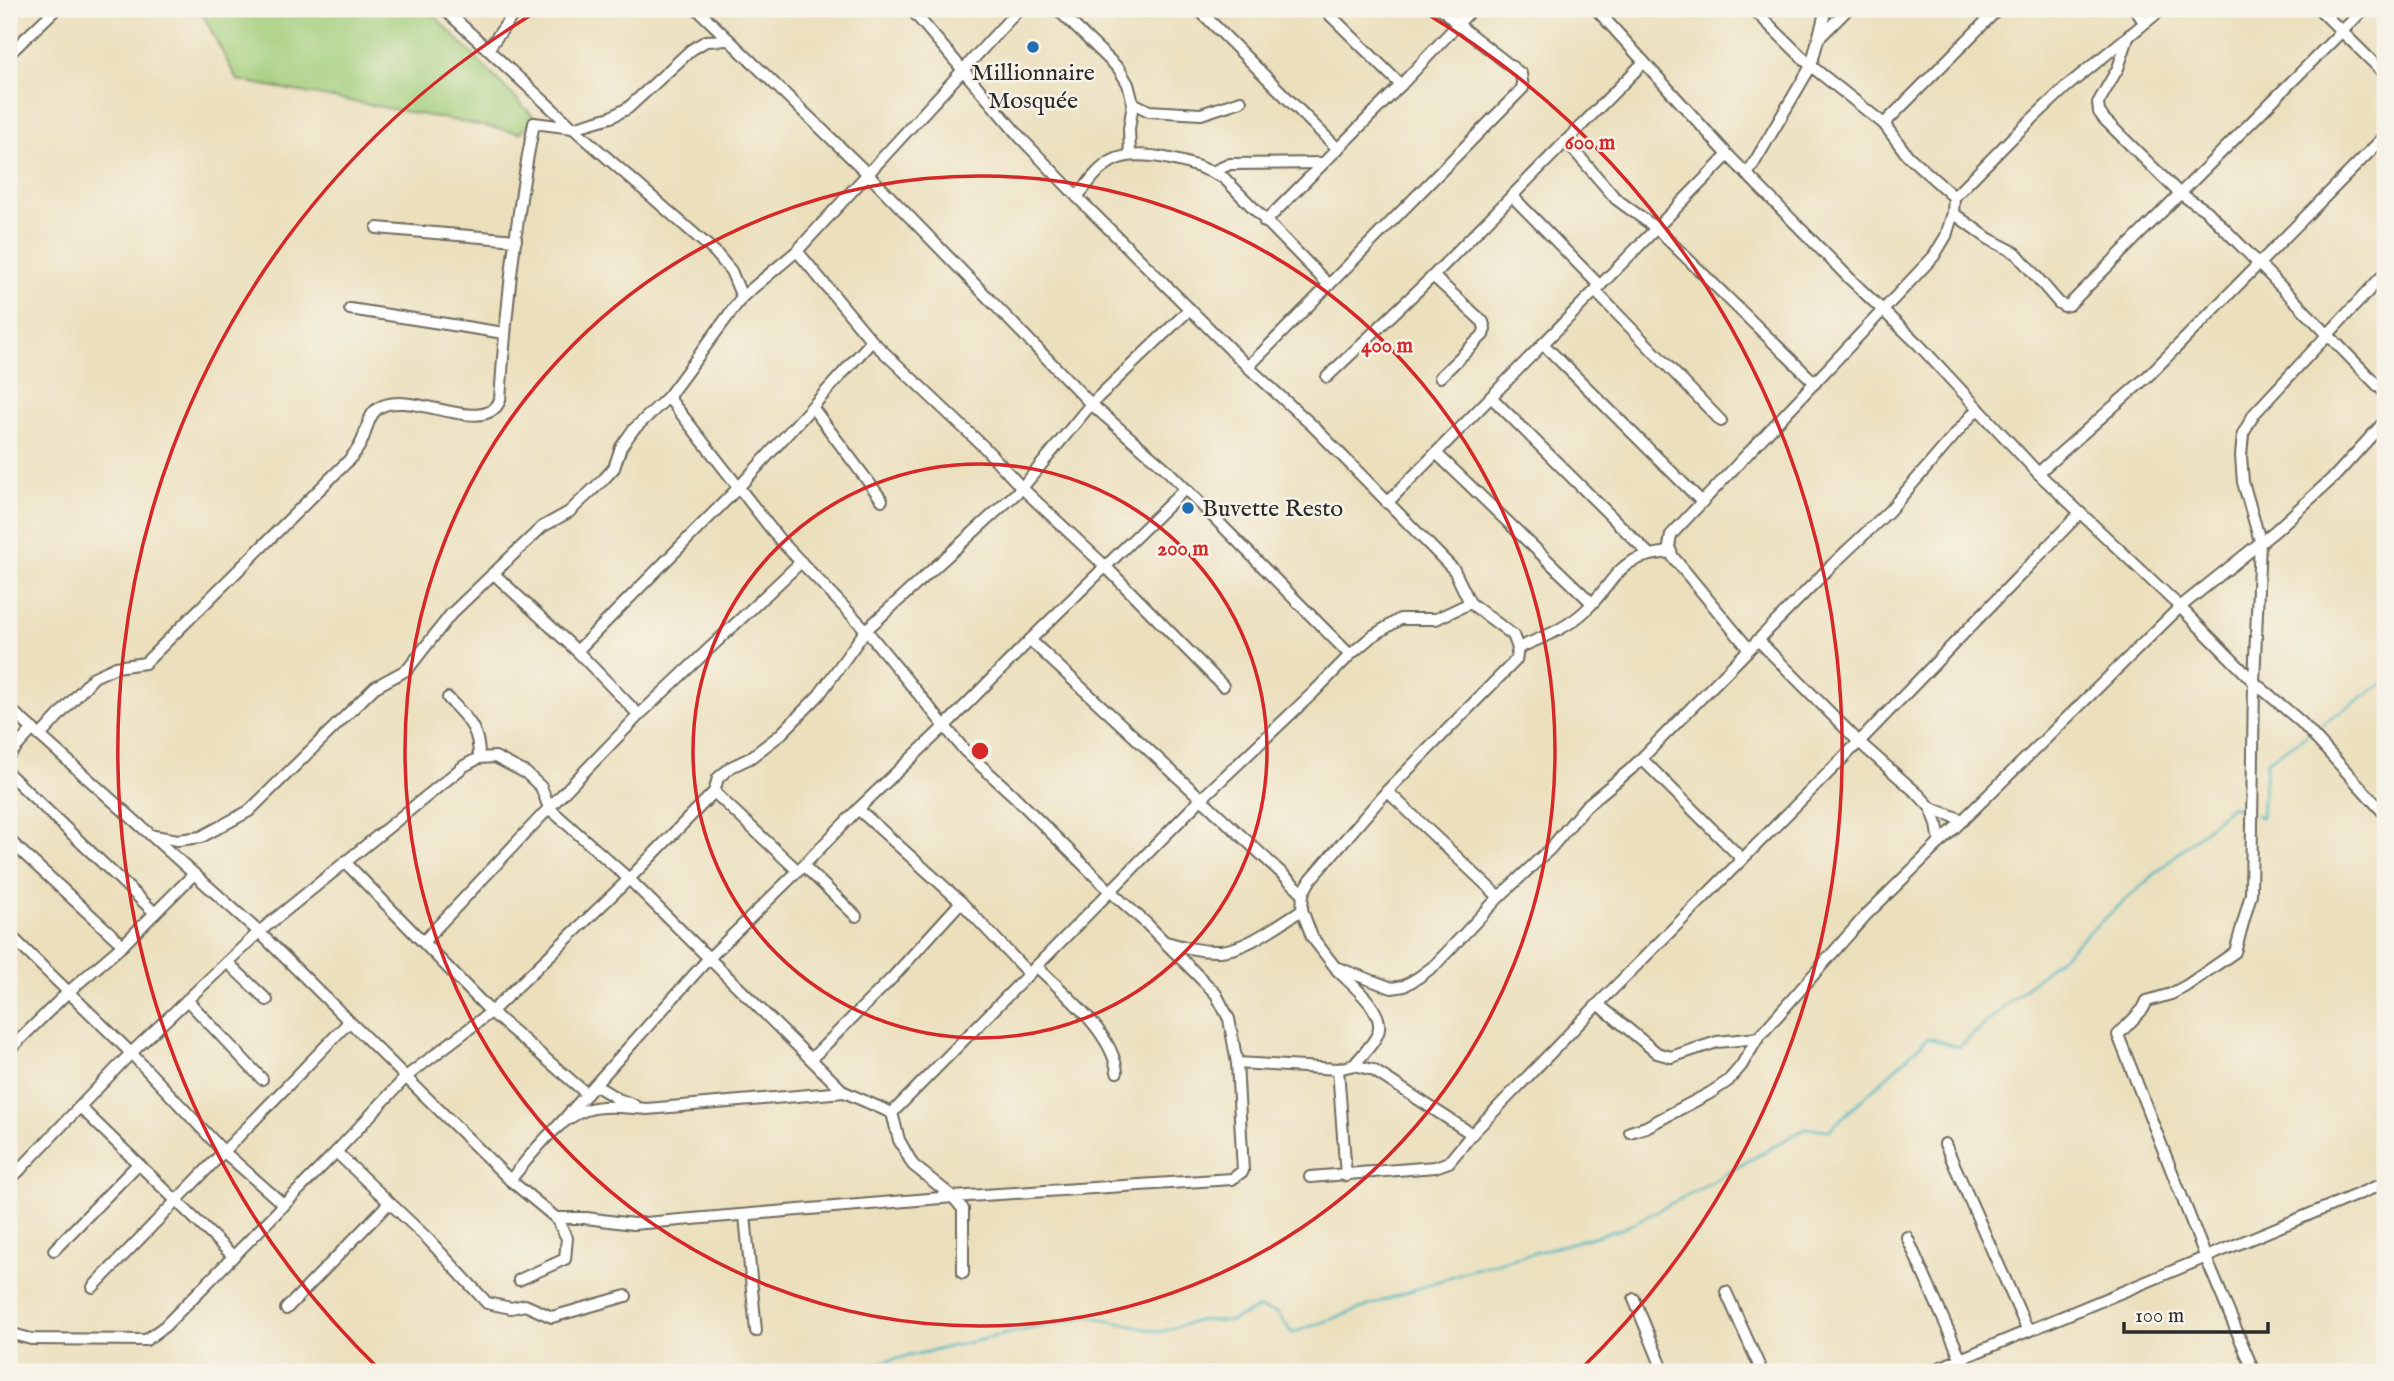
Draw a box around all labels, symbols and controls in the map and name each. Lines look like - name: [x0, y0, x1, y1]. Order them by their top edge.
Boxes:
- marker: Millionnaire Mosquée: [1025, 39, 1041, 55]
- place label: Millionnaire Mosquée: [971, 58, 1095, 117]
- text: 600 m: [1565, 130, 1616, 157]
- text: 400 m: [1361, 333, 1414, 360]
- place label: Buvette Resto: [1202, 494, 1343, 525]
- marker: Buvette Resto: [1180, 500, 1196, 516]
- text: 200 m: [1157, 536, 1209, 563]
- centre of rings: [968, 739, 992, 763]
- scale bar: [2124, 1290, 2268, 1334]
- text: 100 m: [2135, 1303, 2184, 1330]

